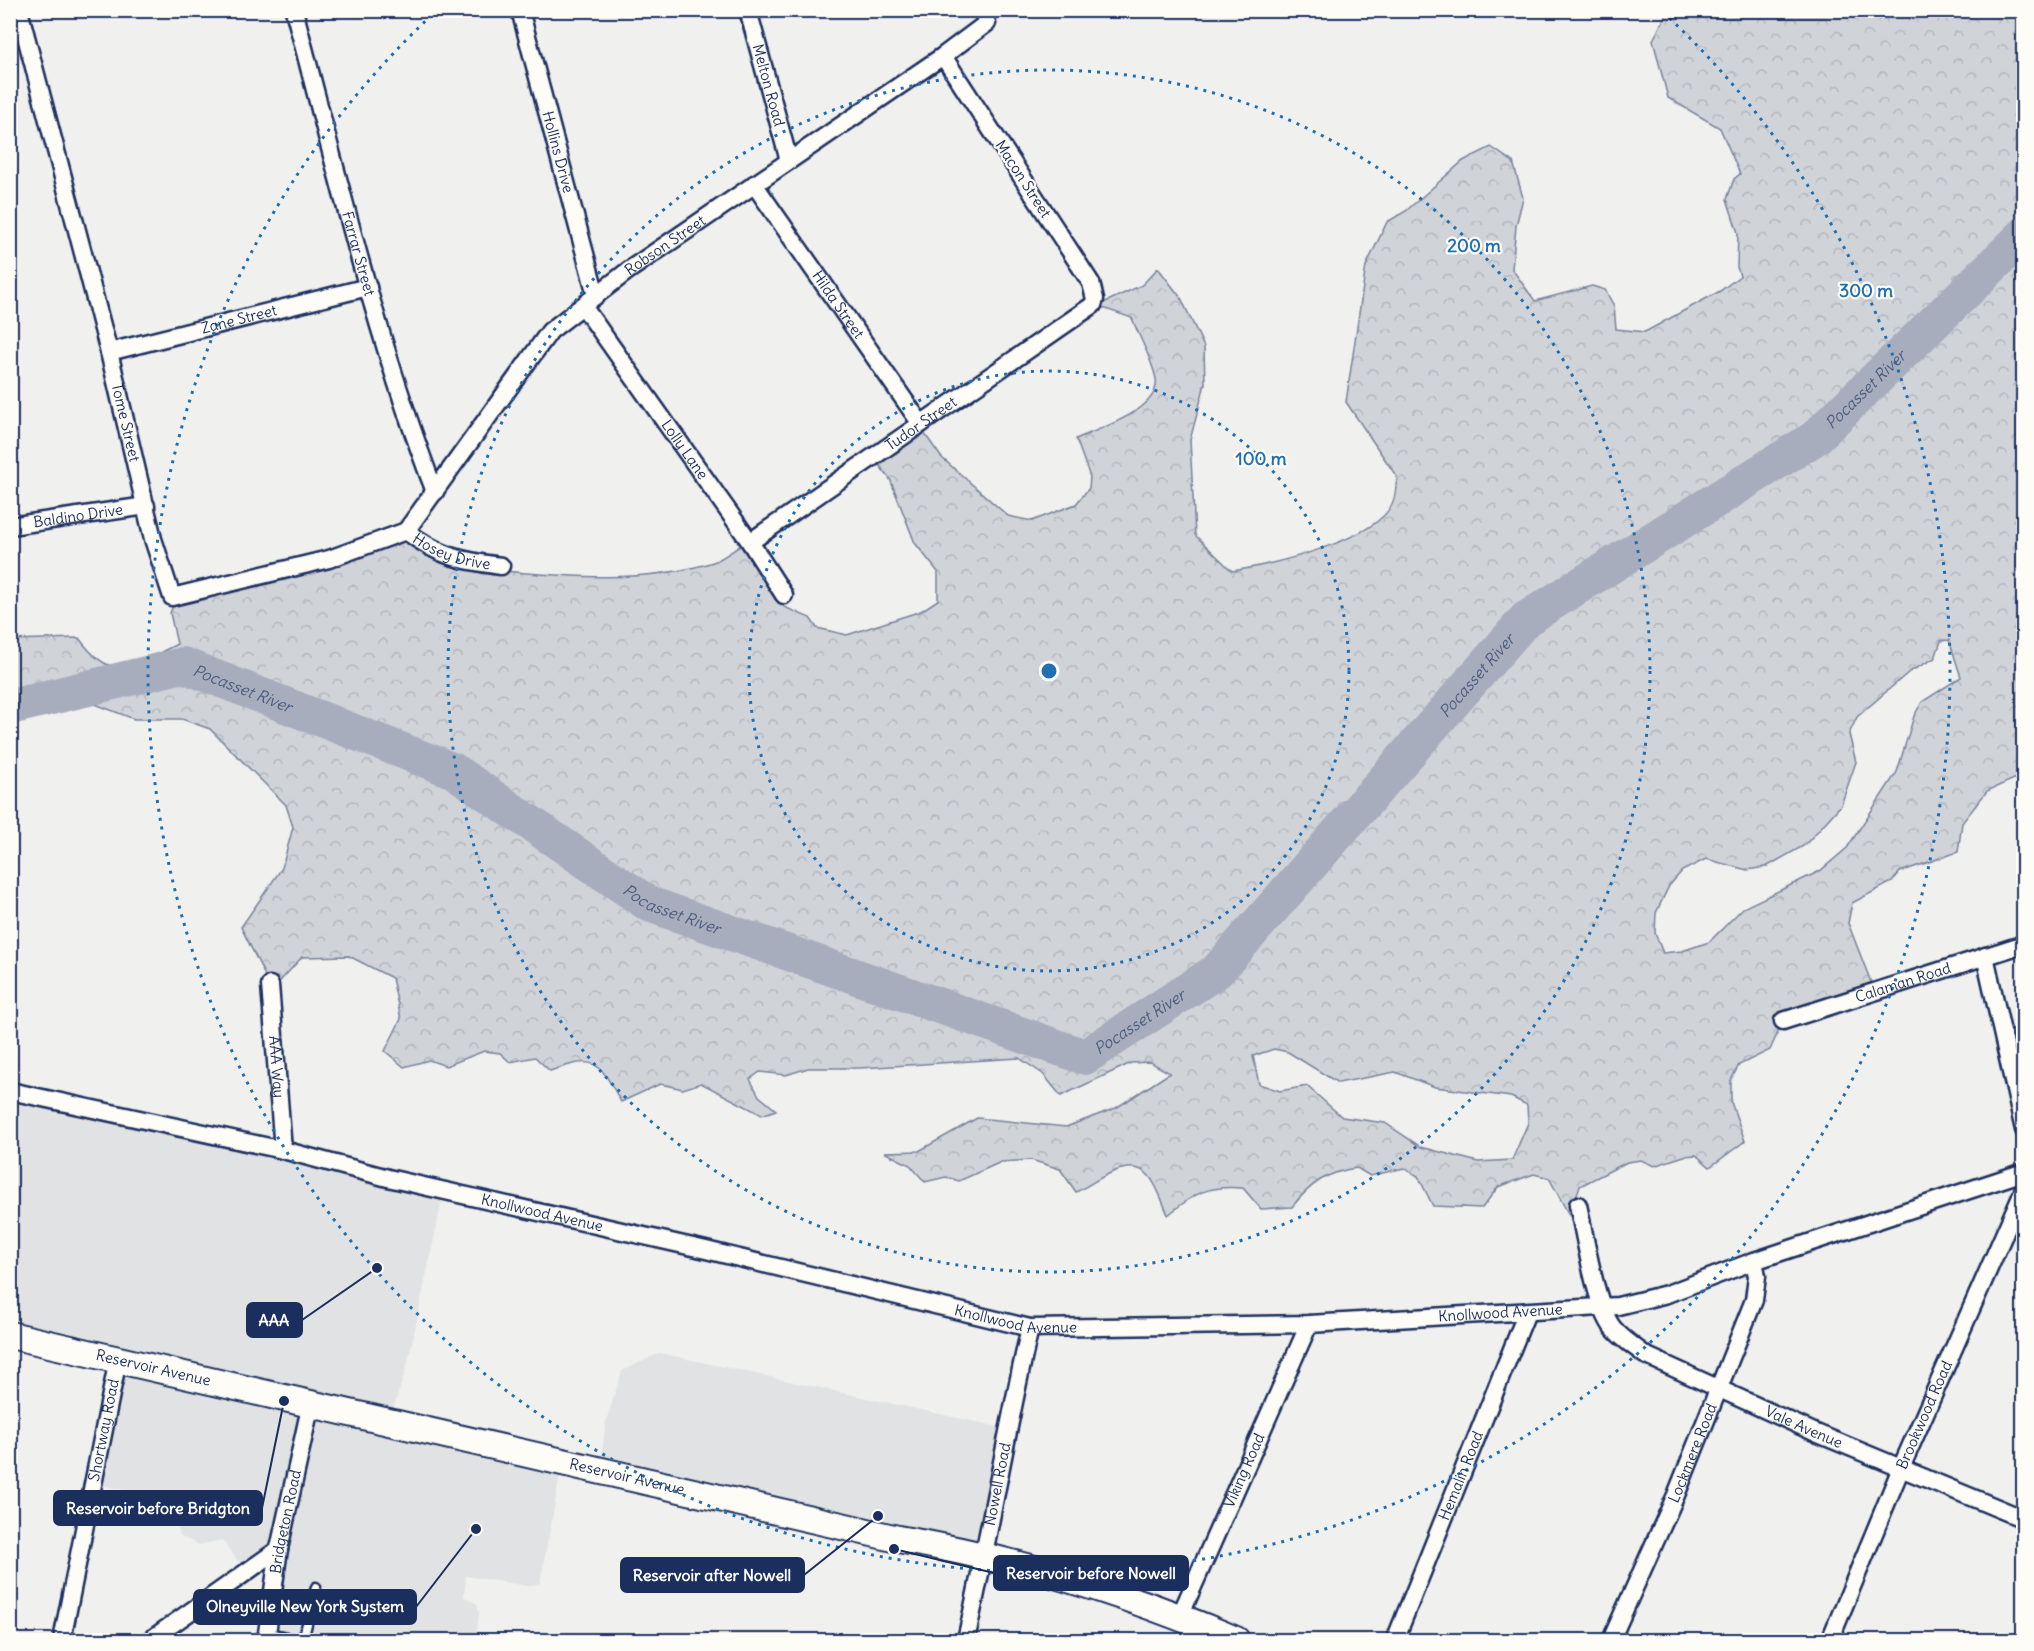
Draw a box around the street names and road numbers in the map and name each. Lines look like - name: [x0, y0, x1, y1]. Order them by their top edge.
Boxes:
- street label: Melton Road: [749, 42, 789, 129]
- street label: Hollins Drive: [538, 109, 578, 195]
- street label: Macon Street: [991, 136, 1056, 221]
- street label: Farrar Street: [338, 209, 380, 298]
- street label: Robson Street: [621, 211, 709, 279]
- street label: Hilda Street: [808, 267, 869, 342]
- street label: Zane Street: [199, 300, 279, 338]
- street label: Tome Street: [108, 381, 144, 464]
- street label: Tudor Street: [881, 392, 960, 455]
- street label: Lolly Lane: [657, 416, 713, 483]
- street label: Baldino Drive: [32, 500, 124, 531]
- street label: Hosey Drive: [409, 529, 492, 573]
- street label: Calaman Road: [1853, 958, 1953, 1006]
- street label: AAA Way: [265, 1035, 289, 1099]
- street label: Knollwood Avenue: [479, 1189, 605, 1235]
- street label: Knollwood Avenue: [1438, 1299, 1563, 1325]
- street label: Knollwood Avenue: [952, 1300, 1077, 1337]
- street label: Reservoir Avenue: [94, 1345, 213, 1390]
- street label: Brookwood Road: [1892, 1357, 1956, 1472]
- street label: Shortway Road: [84, 1377, 123, 1483]
- street label: Lockmere Road: [1664, 1400, 1721, 1506]
- street label: Vale Avenue: [1762, 1401, 1846, 1452]
- street label: Hemalin Road: [1434, 1428, 1487, 1523]
- street label: Viking Road: [1219, 1430, 1269, 1511]
- street label: Nowell Road: [980, 1441, 1015, 1527]
- street label: Reservoir Avenue: [568, 1454, 686, 1499]
- street label: Bridgeton Road: [266, 1468, 305, 1575]

